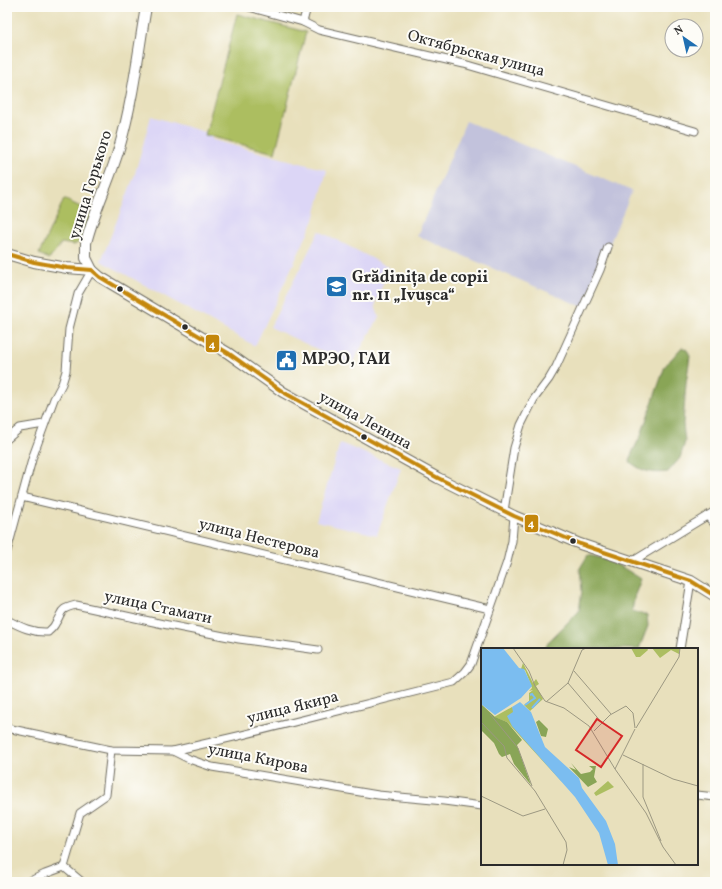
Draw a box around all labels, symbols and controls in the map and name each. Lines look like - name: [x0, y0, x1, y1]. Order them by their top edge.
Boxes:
- north arrow: [664, 18, 704, 58]
- text: N: [672, 22, 687, 39]
- street label: Октябрьская улица: [405, 25, 547, 83]
- street label: улица Горького: [64, 128, 118, 242]
- place label: Grădinița de copii nr. 11 „Ivușca“: [352, 267, 489, 307]
- school or university icon: Grădinița de copii nr. 11 „Ivușca“: [323, 274, 349, 300]
- unlabelled marker: [115, 284, 125, 294]
- unlabelled marker: [180, 322, 190, 332]
- line badge: 4: [205, 334, 220, 353]
- text: 4: [209, 338, 216, 353]
- public building icon: МРЭО, ГАИ: [274, 347, 300, 373]
- place label: МРЭО, ГАИ: [302, 349, 390, 371]
- street label: улица Ленина: [314, 386, 416, 456]
- unlabelled marker: [359, 432, 369, 442]
- street label: улица Нестерова: [196, 513, 322, 565]
- line badge: 4: [524, 514, 539, 533]
- text: 4: [528, 517, 535, 532]
- unlabelled marker: [568, 536, 578, 546]
- street label: улица Стамати: [102, 586, 214, 630]
- inset map: [481, 648, 698, 865]
- street label: улица Якира: [245, 686, 341, 730]
- street label: улица Кирова: [206, 738, 310, 780]

